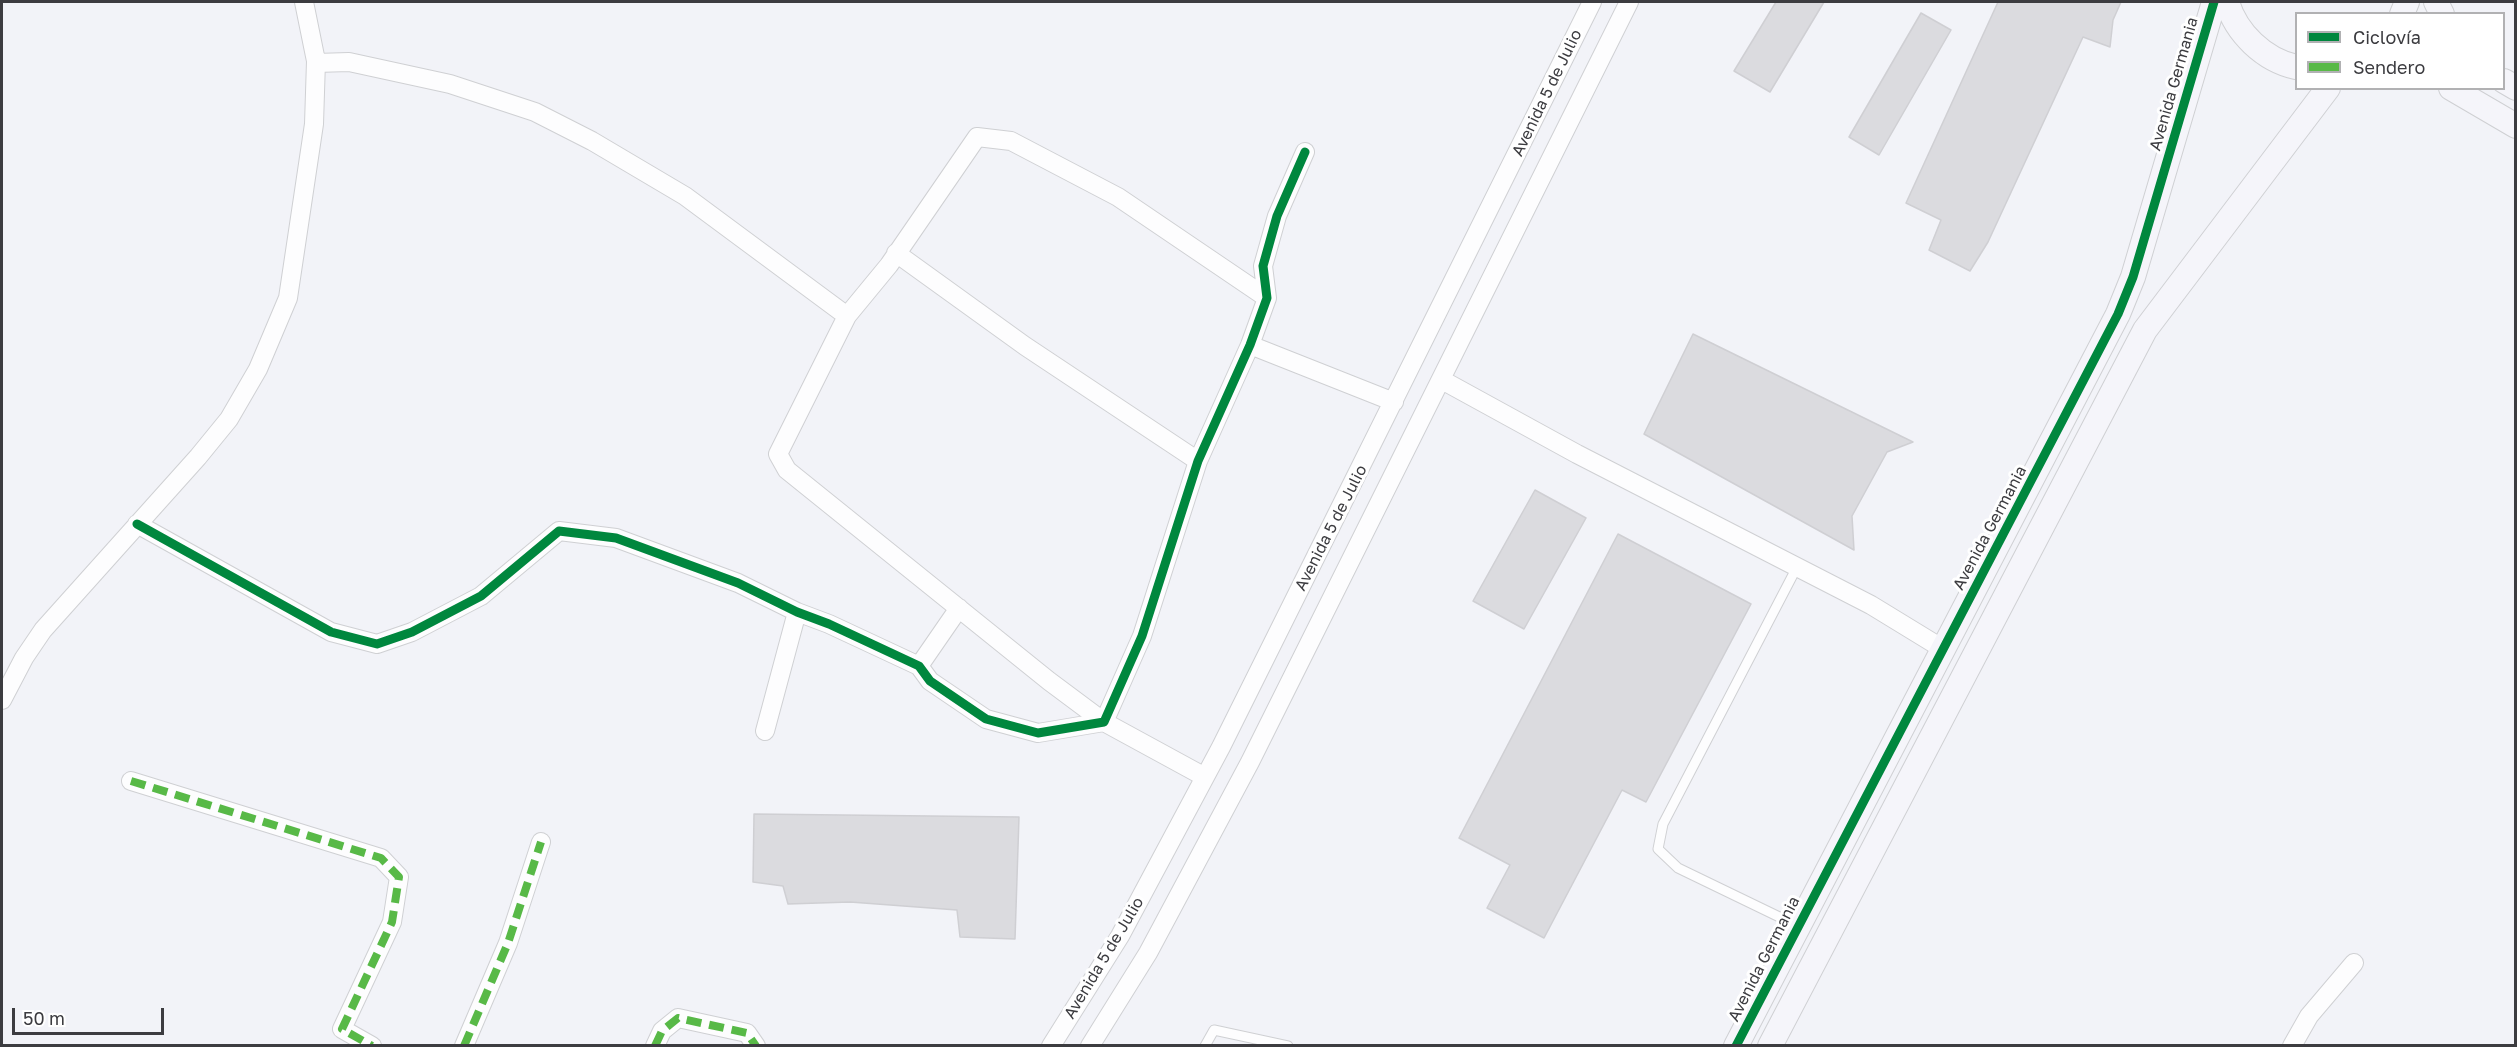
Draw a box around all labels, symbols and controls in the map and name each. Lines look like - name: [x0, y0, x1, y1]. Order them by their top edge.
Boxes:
- legend: [2295, 12, 2505, 90]
- street label: Avenida Germania: [2146, 15, 2202, 153]
- street label: Avenida 5 de Julio: [1508, 26, 1586, 160]
- text: Ciclovía: [2353, 26, 2421, 48]
- text: Sendero: [2353, 56, 2425, 78]
- street label: Avenida 5 de Julio: [1291, 462, 1371, 594]
- street label: Avenida Germania: [1949, 463, 2031, 593]
- street label: Avenida Germania: [1724, 893, 1804, 1025]
- street label: Avenida 5 de Julio: [1060, 894, 1148, 1022]
- scale bar: [15, 996, 166, 1034]
- text: 50 m: [23, 1007, 65, 1029]

